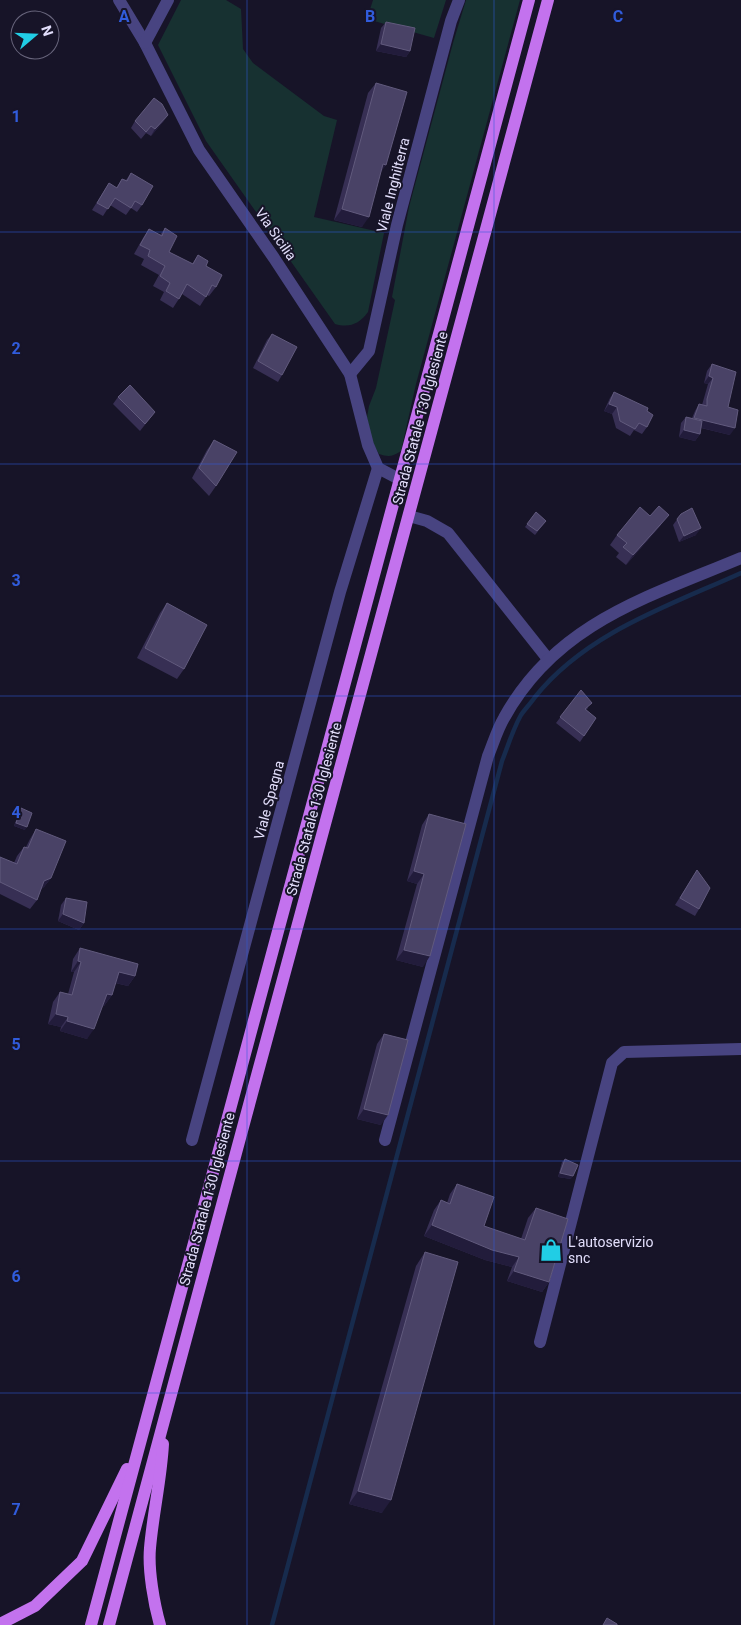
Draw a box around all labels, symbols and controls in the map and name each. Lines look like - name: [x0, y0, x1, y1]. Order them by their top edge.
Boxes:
- text: A: [119, 7, 130, 26]
- text: B: [365, 7, 375, 26]
- text: C: [613, 7, 623, 26]
- north arrow: [10, 10, 60, 60]
- text: N: [38, 23, 56, 38]
- text: 1: [11, 107, 21, 126]
- street label: Viale Inghilterra: [374, 136, 412, 234]
- street label: Via Sicilia: [252, 205, 300, 263]
- street label: Strada Statale 130 Iglesiente: [389, 330, 451, 506]
- text: 2: [11, 339, 21, 358]
- text: 3: [11, 571, 21, 590]
- street label: Strada Statale 130 Iglesiente: [283, 721, 345, 897]
- street label: Viale Spagna: [251, 759, 287, 841]
- text: 4: [11, 803, 21, 822]
- text: 5: [11, 1035, 21, 1054]
- street label: Strada Statale 130 Iglesiente: [176, 1111, 238, 1287]
- place label: L'autoservizio snc: [568, 1234, 653, 1266]
- shop icon: L'autoservizio snc: [538, 1237, 564, 1263]
- text: 6: [11, 1267, 21, 1286]
- text: 7: [11, 1500, 21, 1519]

